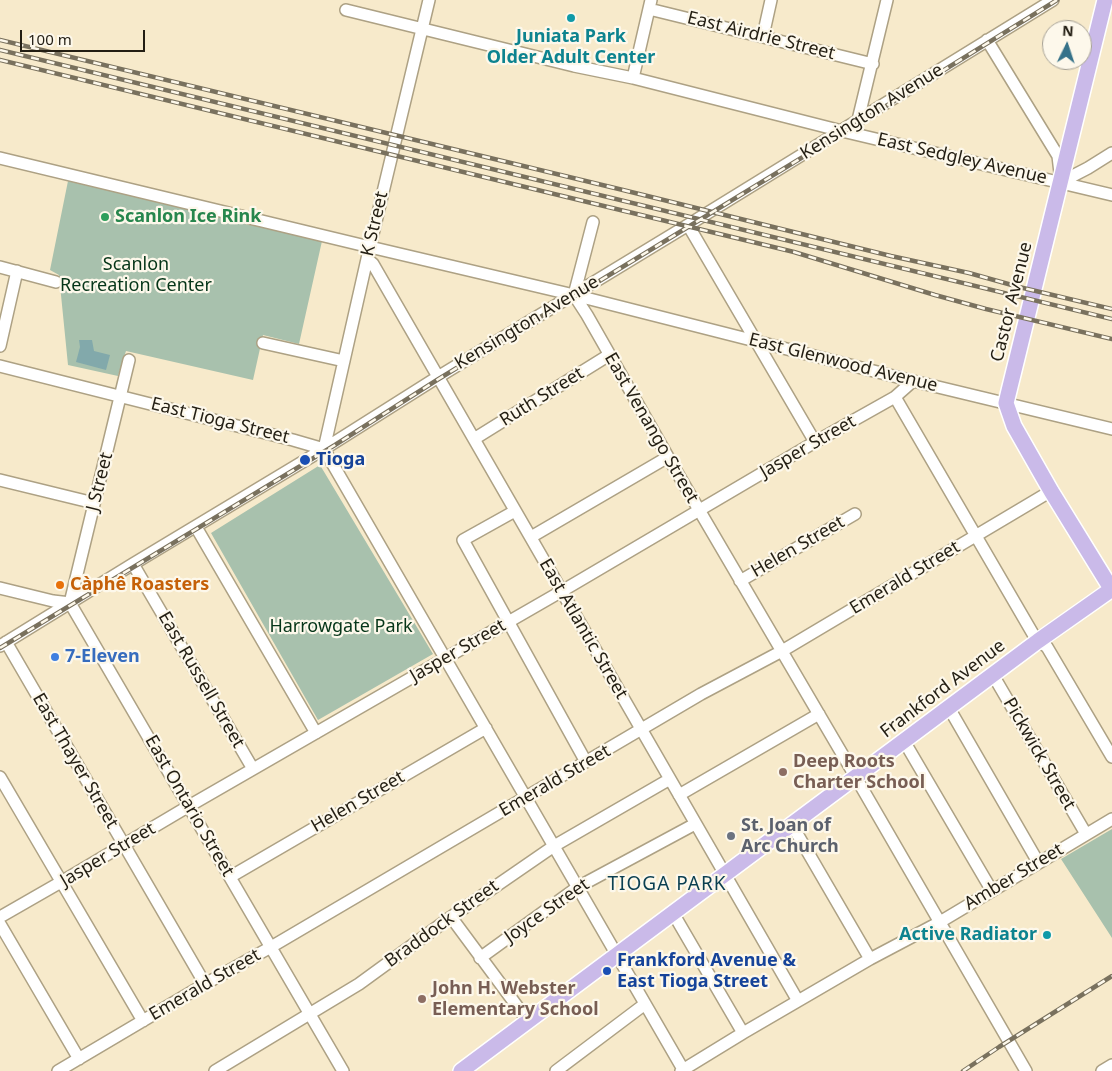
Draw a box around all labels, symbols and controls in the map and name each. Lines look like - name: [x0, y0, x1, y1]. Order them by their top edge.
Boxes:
- street label: East Airdrie Street: [685, 7, 837, 65]
- marker: Juniata Park Older Adult Center: [565, 12, 577, 24]
- scale bar: [22, 20, 148, 52]
- north arrow: [1042, 20, 1092, 70]
- text: N: [1062, 21, 1074, 40]
- place label: Juniata Park Older Adult Center: [487, 26, 655, 68]
- text: 100 m: [28, 29, 72, 49]
- street label: Kensington Avenue: [797, 59, 947, 165]
- street label: East Sedgley Avenue: [875, 129, 1049, 189]
- street label: K Street: [357, 189, 393, 259]
- place label: Scanlon Ice Rink: [115, 206, 261, 228]
- marker: Scanlon Ice Rink: [99, 211, 111, 223]
- street label: Castor Avenue: [987, 240, 1037, 364]
- park label: Scanlon Recreation Center: [60, 254, 212, 296]
- street label: Kensington Avenue: [451, 271, 603, 375]
- street label: East Glenwood Avenue: [746, 329, 940, 397]
- street label: East Venango Street: [599, 349, 703, 507]
- street label: Ruth Street: [496, 363, 588, 431]
- street label: East Tioga Street: [149, 393, 291, 449]
- street label: Jasper Street: [756, 411, 860, 483]
- place label: Tioga: [316, 449, 365, 471]
- street label: J Street: [82, 450, 118, 514]
- marker: Tioga: [298, 453, 312, 467]
- street label: Helen Street: [747, 512, 849, 582]
- street label: Emerald Street: [846, 537, 964, 619]
- street label: East Atlantic Street: [534, 555, 632, 703]
- place label: Càphê Roasters: [70, 574, 209, 596]
- marker: Càphê Roasters: [54, 579, 66, 591]
- street label: East Russell Street: [153, 608, 249, 752]
- street label: Jasper Street: [406, 615, 510, 687]
- park label: Harrowgate Park: [269, 616, 413, 638]
- street label: Frankford Avenue: [876, 635, 1010, 743]
- place label: 7-Eleven: [65, 646, 140, 668]
- marker: 7-Eleven: [49, 651, 61, 663]
- street label: East Thayer Street: [27, 689, 123, 833]
- street label: Pickwick Street: [998, 694, 1080, 814]
- street label: East Ontario Street: [140, 731, 238, 881]
- street label: Emerald Street: [496, 740, 614, 822]
- place label: Deep Roots Charter School: [793, 751, 925, 794]
- marker: Deep Roots Charter School: [777, 766, 789, 778]
- street label: Helen Street: [307, 767, 409, 837]
- place label: St. Joan of Arc Church: [741, 815, 839, 858]
- street label: Jasper Street: [56, 818, 160, 892]
- marker: St. Joan of Arc Church: [725, 830, 737, 842]
- street label: Amber Street: [960, 839, 1068, 915]
- street label: Joyce Street: [501, 874, 593, 948]
- district label: TIOGA PARK: [606, 874, 728, 896]
- street label: Braddock Street: [381, 876, 503, 972]
- place label: Active Radiator: [899, 924, 1037, 946]
- marker: Active Radiator: [1041, 929, 1053, 941]
- street label: Emerald Street: [146, 944, 264, 1026]
- place label: Frankford Avenue & East Tioga Street: [617, 950, 796, 992]
- marker: Frankford Avenue & East Tioga Street: [601, 965, 613, 977]
- place label: John H. Webster Elementary School: [432, 978, 599, 1021]
- marker: John H. Webster Elementary School: [416, 993, 428, 1005]

